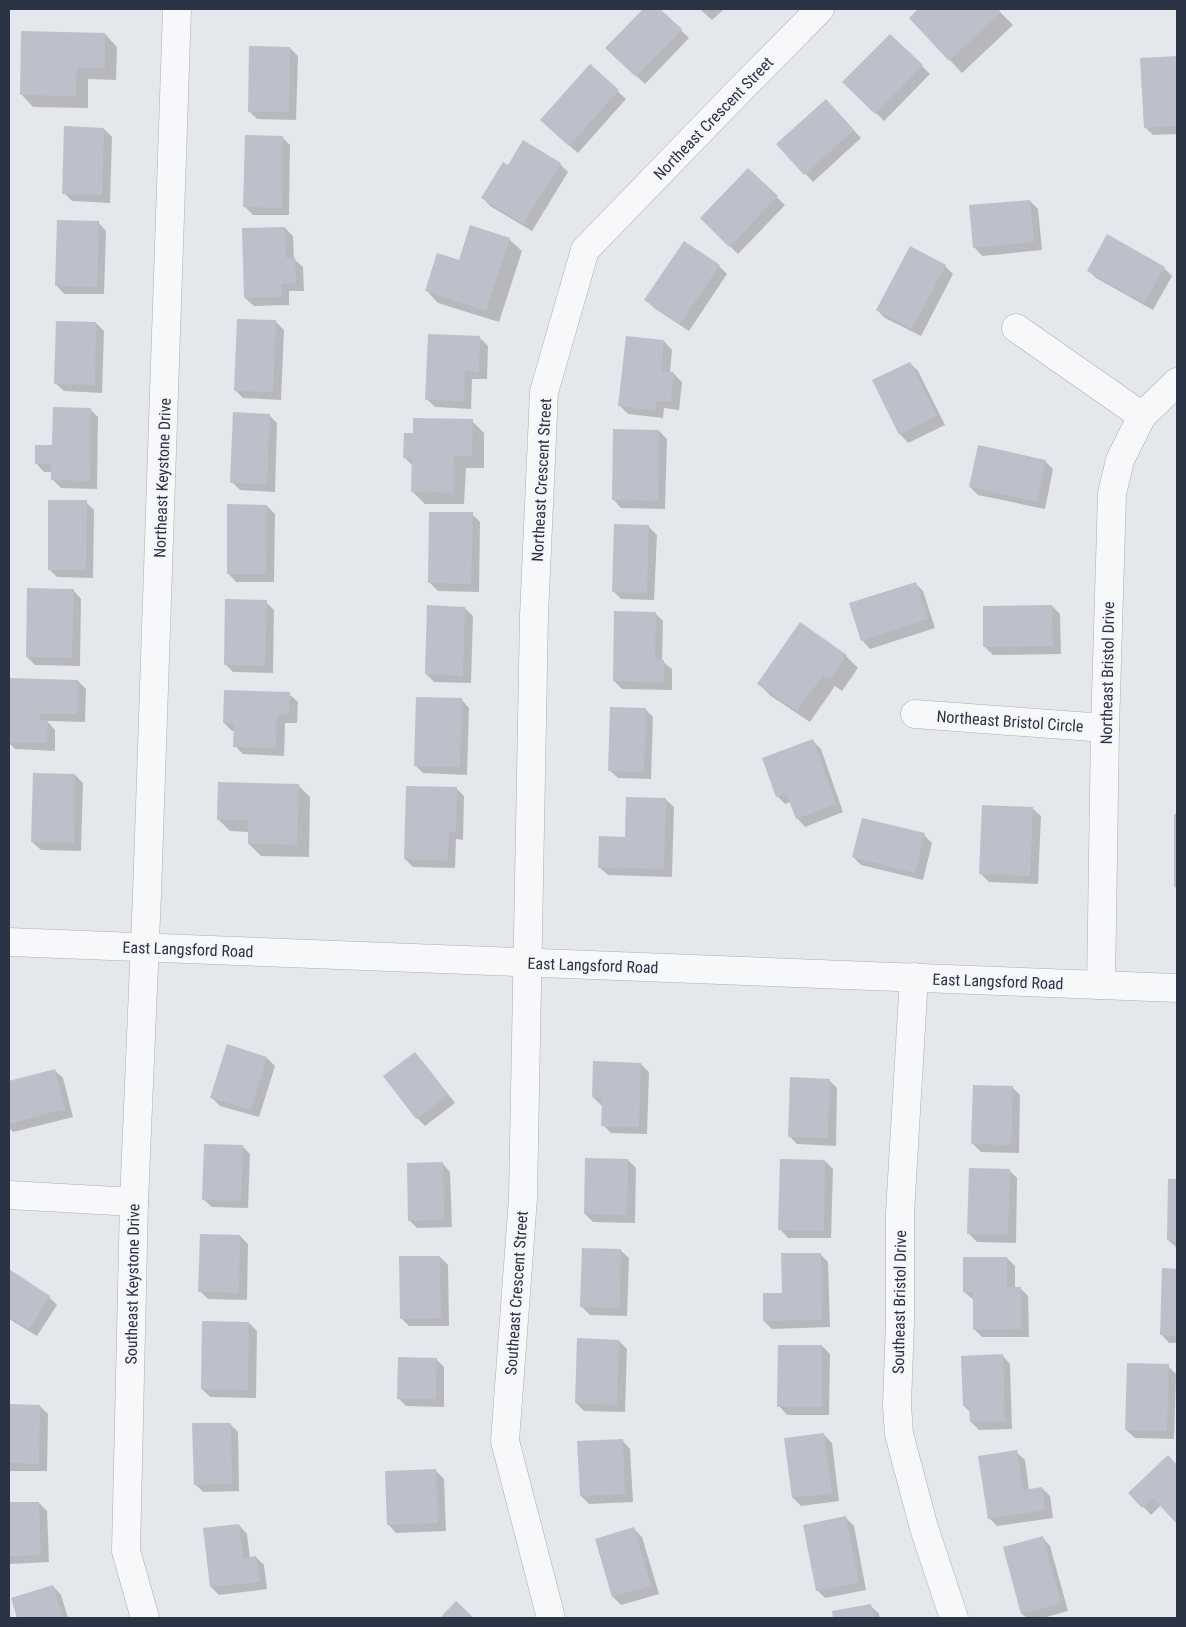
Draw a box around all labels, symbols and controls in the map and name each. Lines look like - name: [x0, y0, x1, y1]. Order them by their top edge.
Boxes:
- street label: Northeast Crescent Street: [650, 53, 777, 184]
- street label: Northeast Keystone Drive: [150, 398, 175, 558]
- street label: Northeast Crescent Street: [528, 398, 555, 562]
- street label: Northeast Bristol Drive: [1097, 601, 1118, 745]
- street label: Northeast Bristol Circle: [936, 707, 1084, 736]
- street label: East Langsford Road: [122, 938, 254, 961]
- street label: East Langsford Road: [527, 954, 659, 977]
- street label: East Langsford Road: [932, 970, 1064, 993]
- street label: Southeast Keystone Drive: [122, 1203, 143, 1365]
- street label: Southeast Crescent Street: [501, 1210, 532, 1376]
- street label: Southeast Bristol Drive: [889, 1230, 910, 1374]

